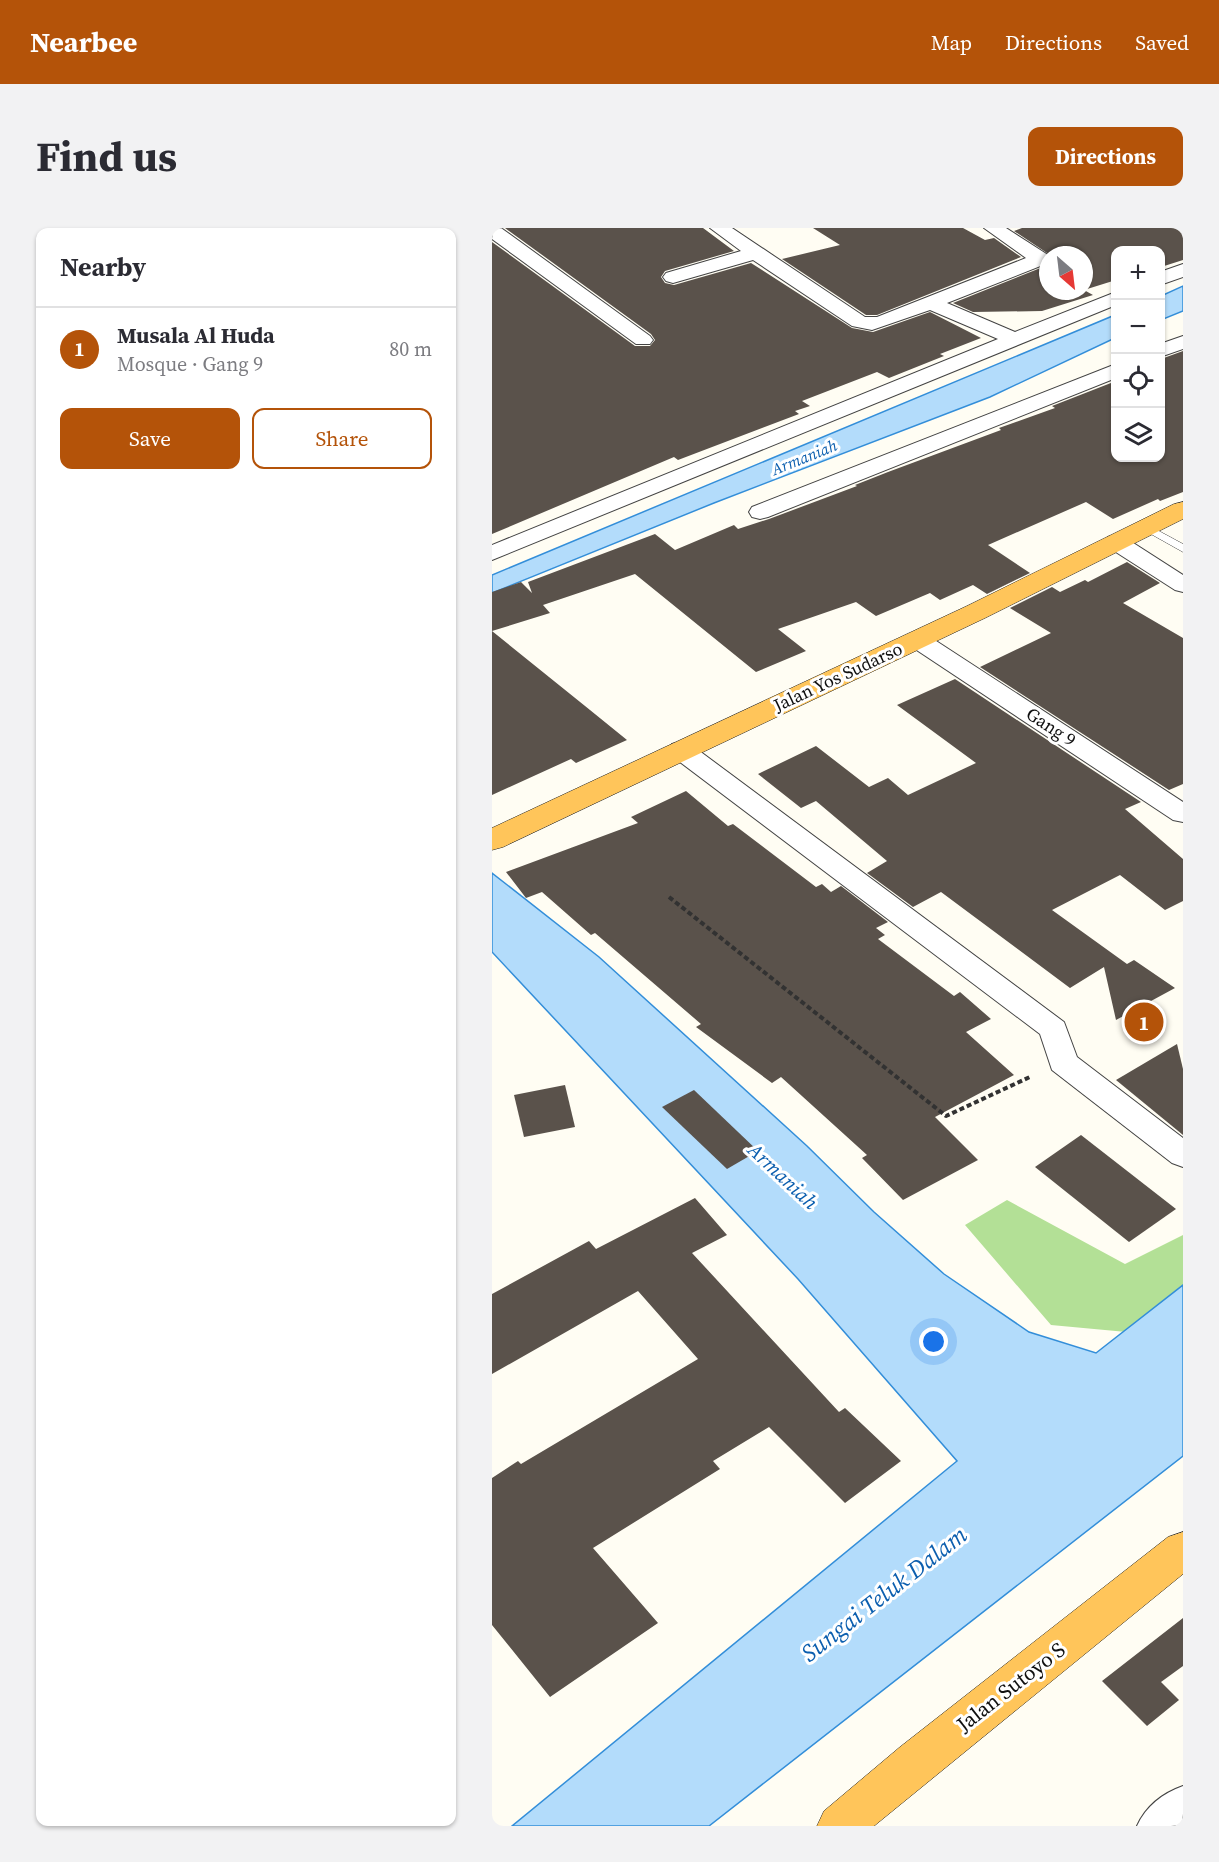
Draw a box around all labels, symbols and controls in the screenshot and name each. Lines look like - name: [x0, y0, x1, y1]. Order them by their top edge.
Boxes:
- text: Nearbee: [30, 23, 137, 61]
- text: Map: [931, 28, 972, 57]
- text: Directions: [1005, 28, 1102, 57]
- text: Saved: [1135, 28, 1189, 57]
- text: Find us: [36, 127, 177, 185]
- button: Directions: [1028, 127, 1183, 186]
- north arrow: [1039, 246, 1093, 300]
- map controls: [1111, 246, 1165, 462]
- button: +: [1111, 246, 1165, 300]
- text: Nearby: [60, 249, 146, 285]
- button: −: [1111, 300, 1165, 354]
- text: Musala Al Huda: [117, 320, 275, 350]
- text: 1: [74, 335, 85, 363]
- text: 80 m: [389, 335, 432, 363]
- text: Mosque · Gang 9: [117, 350, 263, 378]
- button: locate: [1111, 354, 1165, 408]
- button: Save: [60, 408, 240, 469]
- button: Share: [252, 408, 432, 469]
- button: layers: [1111, 408, 1165, 462]
- water label: Armaniah: [767, 434, 840, 481]
- street label: Jalan Yos Sudarso: [768, 636, 906, 718]
- street label: Gang 9: [1021, 701, 1081, 752]
- pin: 1: [1124, 1000, 1164, 1044]
- water label: Armaniah: [741, 1136, 824, 1216]
- your location: [919, 1327, 948, 1356]
- water label: Sungai Teluk Dalam: [794, 1518, 974, 1669]
- street label: Jalan Sutoyo S: [949, 1635, 1071, 1739]

